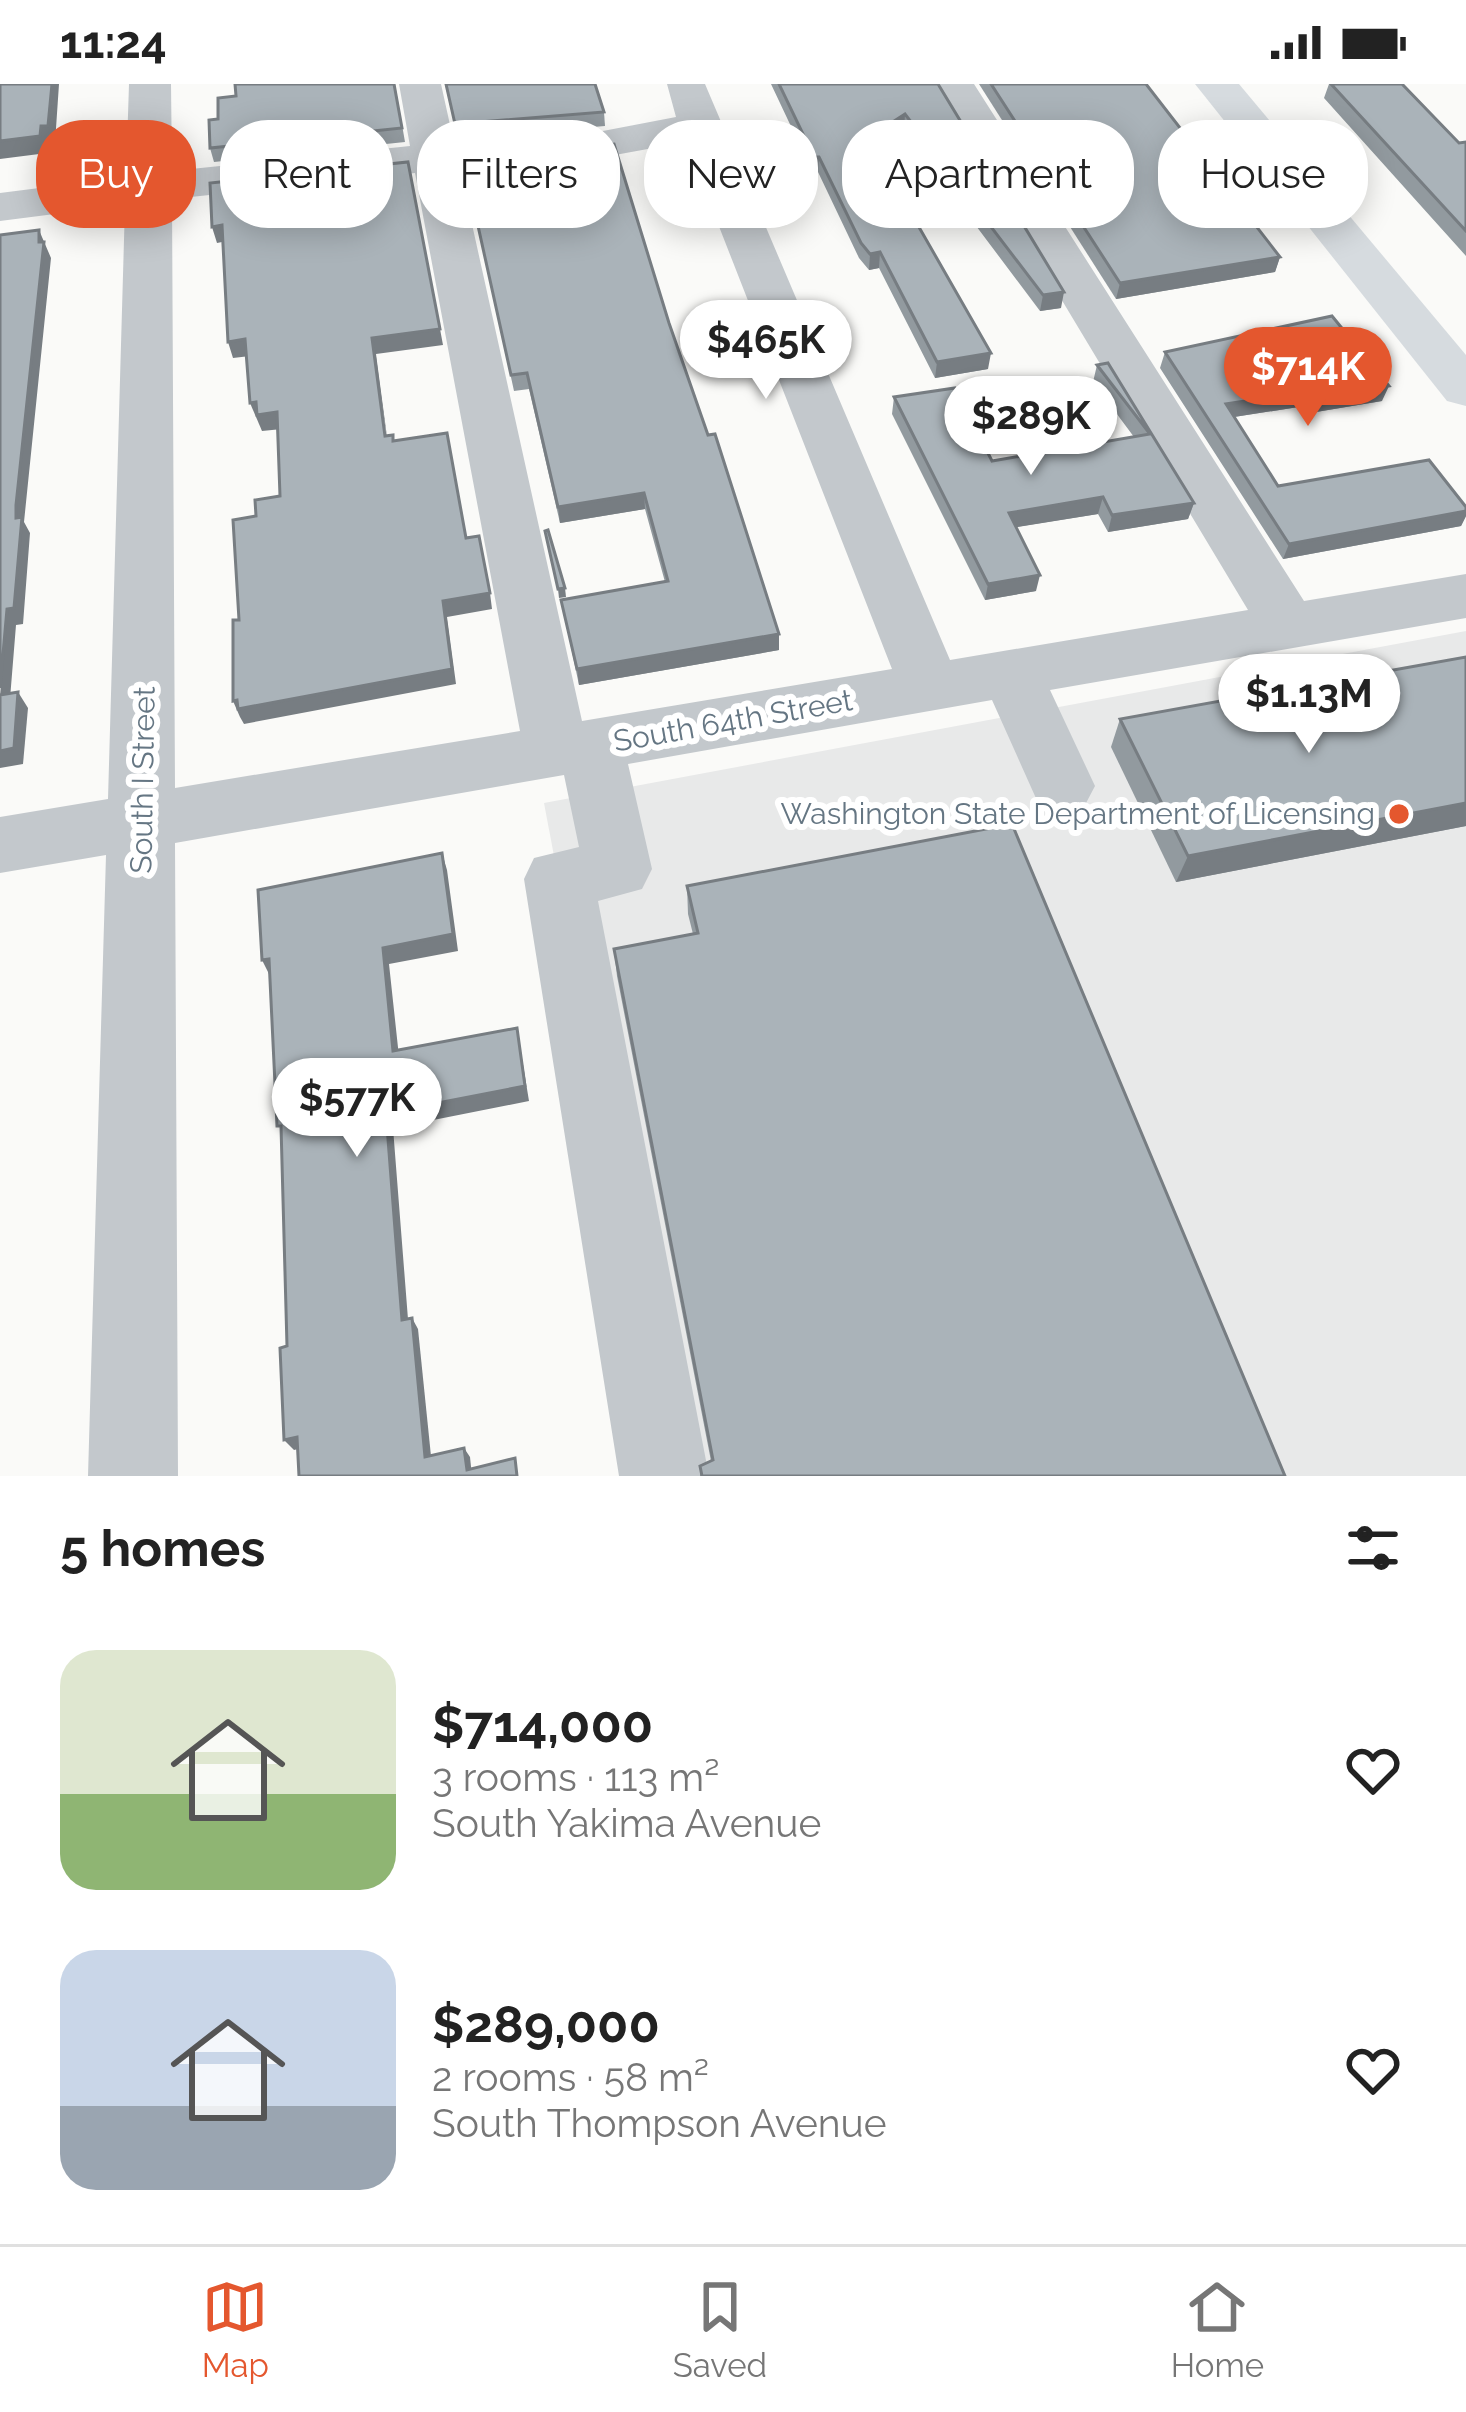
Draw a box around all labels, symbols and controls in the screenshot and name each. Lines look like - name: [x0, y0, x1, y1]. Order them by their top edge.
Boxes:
- text: 11:24: [60, 16, 167, 69]
- chip: Buy: [36, 120, 196, 228]
- chip: Rent: [220, 120, 393, 228]
- chip: Filters: [417, 120, 620, 228]
- chip: New: [644, 120, 818, 228]
- chip: Apartment: [842, 120, 1134, 228]
- chip: House: [1158, 120, 1368, 228]
- pin: $465K: [682, 300, 850, 402]
- text: $465K: [707, 316, 825, 362]
- pin: $714K: [1224, 327, 1392, 429]
- text: $714K: [1251, 343, 1365, 389]
- pin: $289K: [947, 376, 1115, 478]
- text: $289K: [971, 392, 1091, 438]
- pin: $1.13M: [1211, 654, 1407, 756]
- text: $1.13M: [1245, 670, 1373, 716]
- street label: South 64th Street: [611, 682, 855, 759]
- street label: South I Street: [123, 686, 162, 874]
- place label: Washington State Department of Licensing: [781, 796, 1375, 831]
- marker: Washington State Department of Licensing: [1386, 801, 1412, 827]
- pin: $577K: [273, 1058, 441, 1160]
- text: $577K: [299, 1074, 415, 1120]
- icon: filters: [1340, 1515, 1406, 1581]
- text: 5 homes: [60, 1518, 265, 1578]
- text: $714,000: [432, 1694, 653, 1754]
- icon: home: [156, 1698, 300, 1842]
- icon: heart: [1340, 1737, 1406, 1803]
- text: 3 rooms · 113 m²: [432, 1754, 719, 1800]
- text: South Yakima Avenue: [432, 1800, 821, 1846]
- text: $289,000: [432, 1994, 660, 2054]
- icon: home: [156, 1998, 300, 2142]
- icon: heart: [1340, 2037, 1406, 2103]
- text: 2 rooms · 58 m²: [432, 2054, 709, 2100]
- text: South Thompson Avenue: [432, 2100, 887, 2146]
- tab: Map: [202, 2274, 269, 2385]
- tab: Saved: [673, 2274, 767, 2385]
- tab: Home: [1171, 2274, 1264, 2385]

